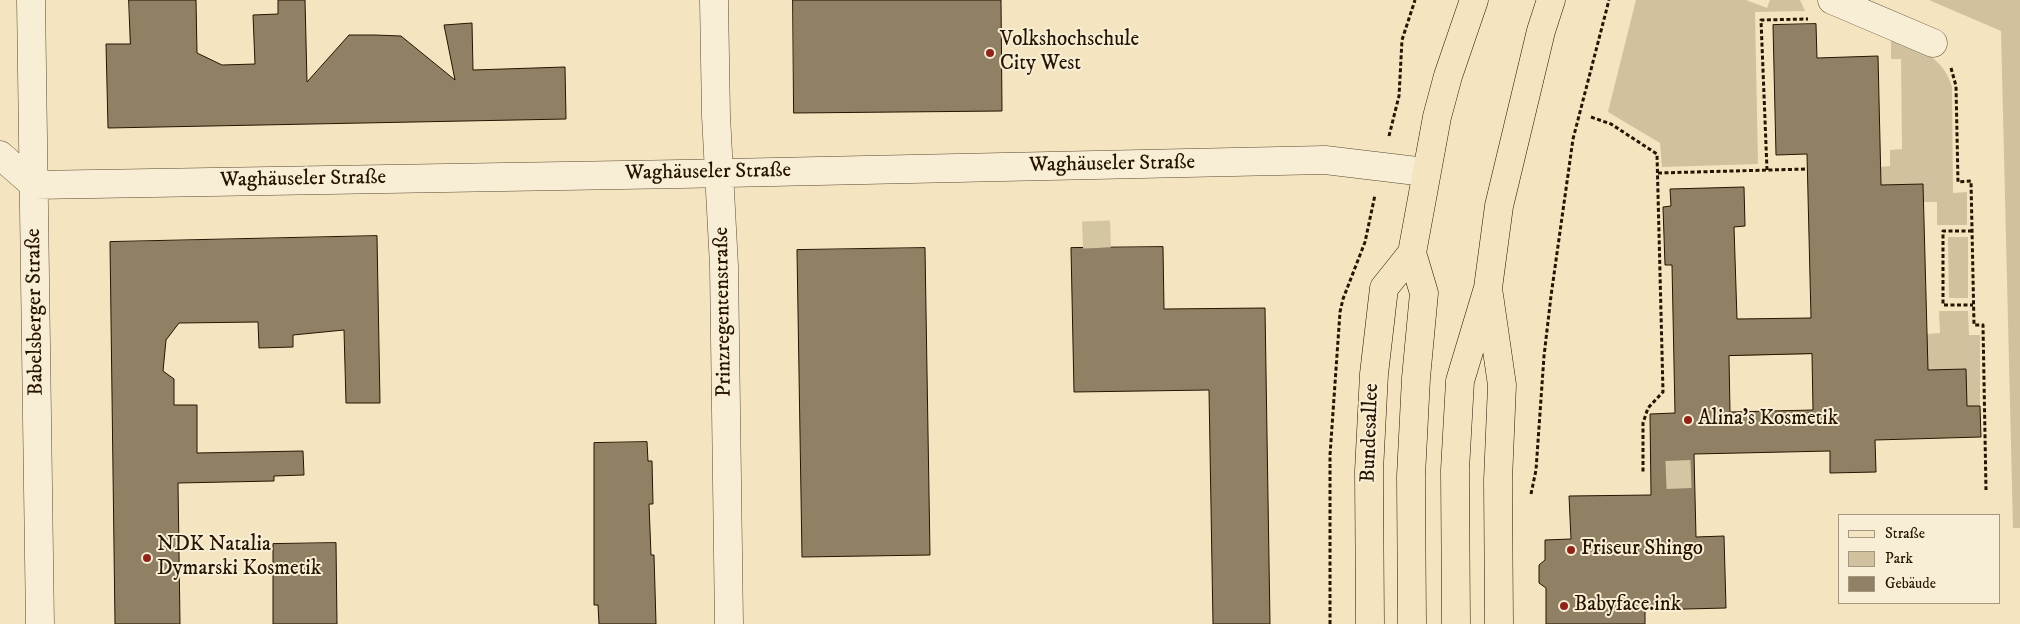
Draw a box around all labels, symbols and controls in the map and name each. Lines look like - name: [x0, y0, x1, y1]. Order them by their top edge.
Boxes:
- place label: Volkshochschule City West: [1000, 28, 1139, 78]
- marker: Volkshochschule City West: [984, 47, 996, 59]
- street label: Waghäuseler Straße: [1029, 151, 1195, 179]
- street label: Waghäuseler Straße: [625, 159, 791, 187]
- street label: Waghäuseler Straße: [220, 166, 386, 194]
- street label: Prinzregentenstraße: [710, 227, 738, 397]
- street label: Babelsberger Straße: [22, 228, 50, 396]
- street label: Bundesallee: [1357, 383, 1385, 483]
- place label: Alina's Kosmetik: [1698, 407, 1838, 433]
- marker: Alina's Kosmetik: [1682, 414, 1694, 426]
- legend: [1838, 514, 2000, 604]
- text: Straße: [1885, 524, 1925, 543]
- place label: NDK Natalia Dymarski Kosmetik: [157, 533, 321, 583]
- place label: Friseur Shingo: [1581, 537, 1703, 563]
- marker: Friseur Shingo: [1565, 544, 1577, 556]
- text: Park: [1885, 549, 1913, 568]
- marker: NDK Natalia Dymarski Kosmetik: [141, 552, 153, 564]
- text: Gebäude: [1885, 574, 1936, 593]
- place label: Babyface.ink: [1574, 593, 1681, 619]
- marker: Babyface.ink: [1558, 600, 1570, 612]

